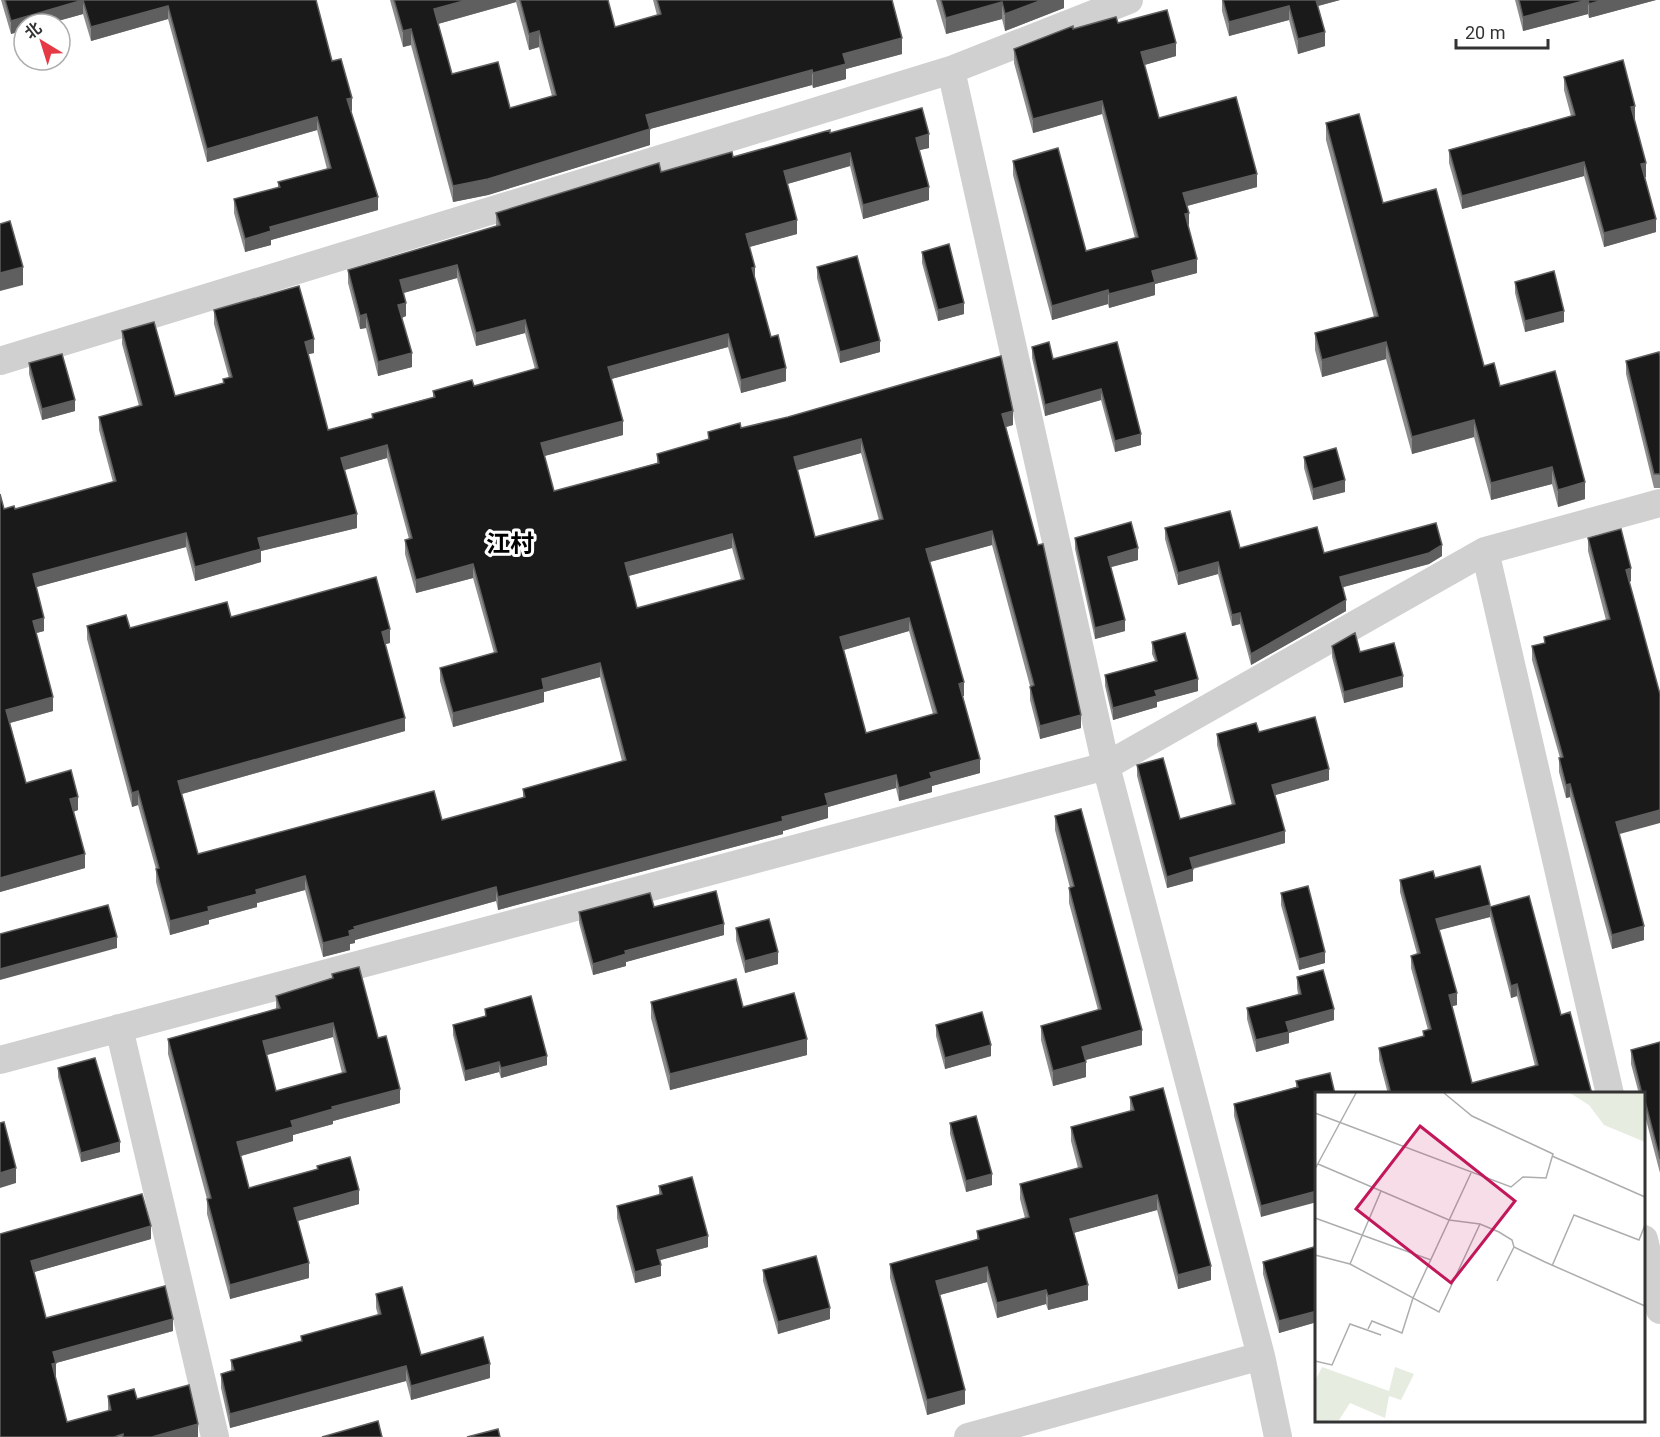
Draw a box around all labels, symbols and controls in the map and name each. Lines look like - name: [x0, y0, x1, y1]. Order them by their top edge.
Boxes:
- north arrow: [12, 12, 72, 72]
- scale bar: [1456, 12, 1548, 50]
- text: 北: [21, 18, 45, 43]
- text: 20 m: [1465, 22, 1505, 43]
- district label: 江村: [486, 530, 534, 558]
- inset map: [1315, 1092, 1645, 1422]

